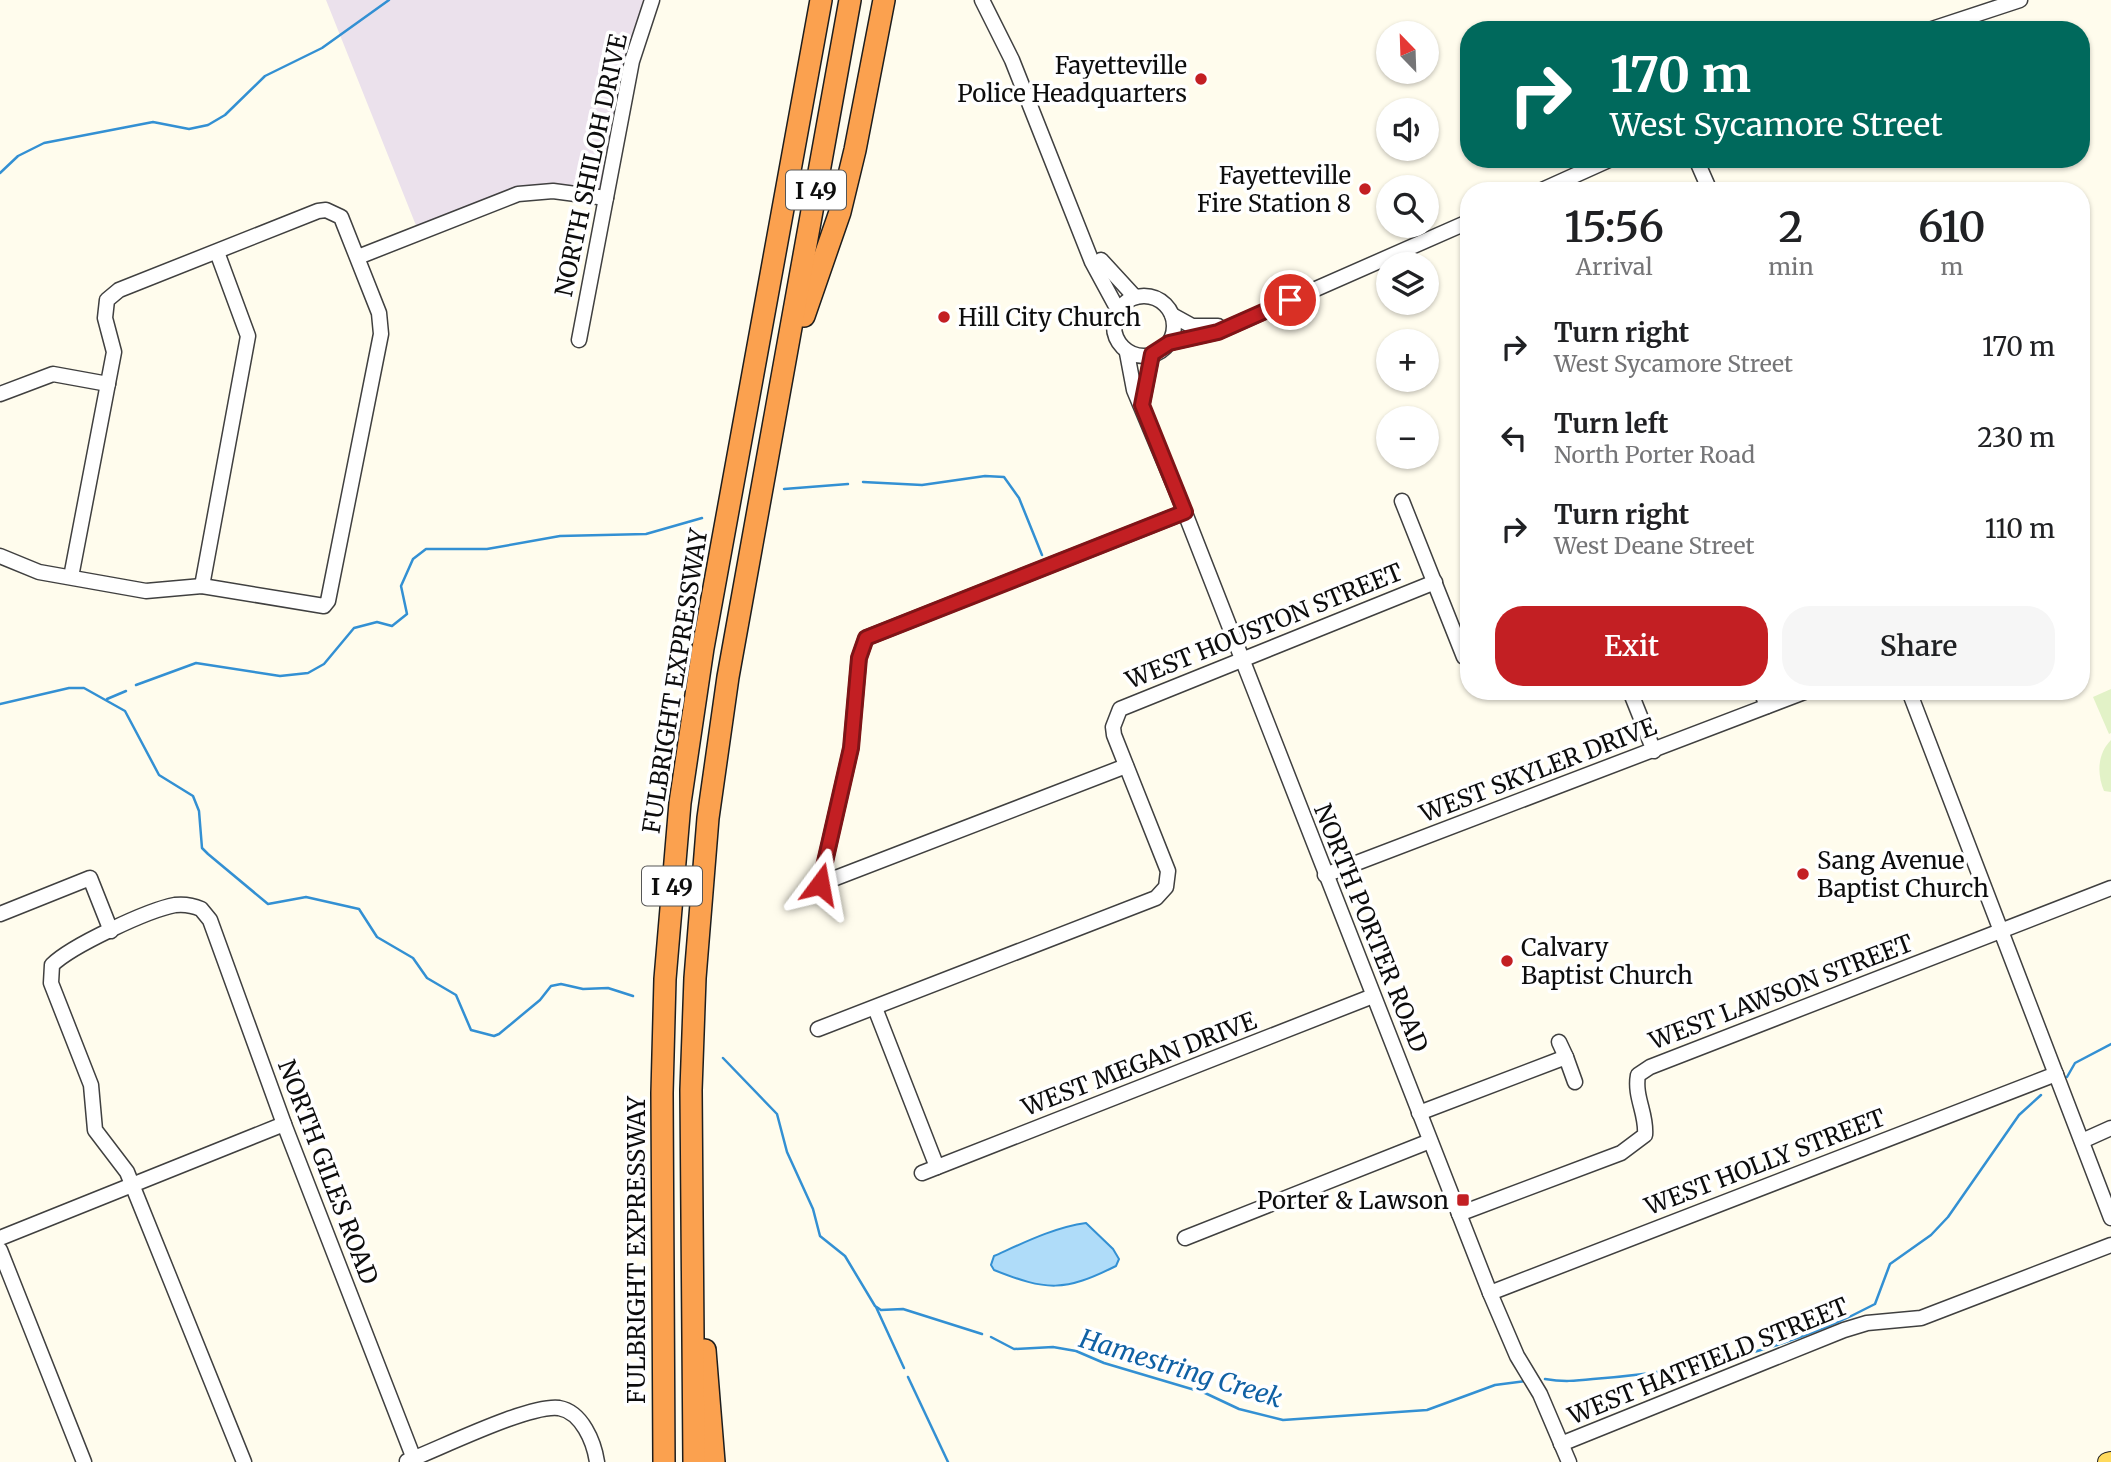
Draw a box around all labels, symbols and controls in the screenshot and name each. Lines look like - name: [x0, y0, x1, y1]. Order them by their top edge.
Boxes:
- north arrow: [1376, 21, 1438, 84]
- map controls: [1376, 21, 1439, 469]
- street label: NORTH SHILOH DRIVE: [548, 30, 634, 299]
- text: 170 m: [1610, 44, 1751, 105]
- icon: right: [1495, 49, 1586, 140]
- place label: Fayetteville Police Headquarters: [957, 50, 1187, 109]
- marker: Fayetteville Police Headquarters: [1193, 71, 1209, 87]
- button: sound: [1376, 98, 1439, 161]
- text: West Sycamore Street: [1610, 105, 1943, 145]
- place label: Fayetteville Fire Station 8: [1197, 160, 1351, 219]
- road number: I 49: [786, 170, 846, 210]
- button: search: [1376, 175, 1439, 238]
- marker: Fayetteville Fire Station 8: [1357, 181, 1373, 197]
- text: 15:56: [1564, 201, 1664, 253]
- text: 2: [1779, 201, 1803, 253]
- text: 610: [1918, 201, 1986, 253]
- button: layers: [1376, 252, 1439, 315]
- text: Arrival: [1576, 252, 1653, 281]
- text: min: [1768, 252, 1814, 281]
- text: m: [1940, 252, 1963, 281]
- pin: [1260, 270, 1320, 330]
- icon: arrive: [1271, 281, 1309, 319]
- place label: Hill City Church: [958, 302, 1141, 333]
- marker: Hill City Church: [936, 309, 952, 325]
- text: Turn right: [1554, 316, 1689, 349]
- icon: right: [1495, 328, 1533, 366]
- button: +: [1376, 329, 1439, 392]
- text: 170 m: [1982, 330, 2055, 363]
- text: West Sycamore Street: [1554, 349, 1793, 378]
- button: −: [1376, 406, 1439, 469]
- text: Turn left: [1554, 407, 1668, 440]
- icon: left: [1495, 419, 1533, 457]
- text: 230 m: [1977, 421, 2055, 454]
- text: North Porter Road: [1554, 440, 1755, 469]
- text: Turn right: [1554, 498, 1689, 531]
- icon: right: [1495, 510, 1533, 548]
- text: 110 m: [1985, 512, 2055, 545]
- street label: FULBRIGHT EXPRESSWAY: [636, 526, 714, 835]
- text: West Deane Street: [1554, 531, 1754, 560]
- street label: WEST HOUSTON STREET: [1120, 556, 1407, 696]
- button: Exit: [1495, 606, 1768, 686]
- button: Share: [1782, 606, 2055, 686]
- street label: WEST SKYLER DRIVE: [1414, 710, 1661, 830]
- street label: NORTH PORTER ROAD: [1307, 799, 1435, 1057]
- place label: Sang Avenue Baptist Church: [1817, 845, 1989, 904]
- position arrow: [783, 847, 857, 921]
- road number: I 49: [642, 866, 702, 906]
- marker: Sang Avenue Baptist Church: [1795, 866, 1811, 882]
- street label: WEST LAWSON STREET: [1644, 927, 1918, 1057]
- place label: Calvary Baptist Church: [1521, 932, 1693, 991]
- marker: Calvary Baptist Church: [1499, 953, 1515, 969]
- street label: WEST MEGAN DRIVE: [1016, 1005, 1261, 1123]
- street label: NORTH GILES ROAD: [271, 1055, 385, 1289]
- street label: FULBRIGHT EXPRESSWAY: [621, 1095, 652, 1404]
- street label: WEST HOLLY STREET: [1640, 1102, 1890, 1222]
- place label: Porter & Lawson: [1257, 1185, 1449, 1216]
- marker: Porter & Lawson: [1455, 1192, 1471, 1208]
- street label: WEST HATFIELD STREET: [1563, 1290, 1853, 1432]
- water label: Hamestring Creek: [1075, 1321, 1287, 1415]

